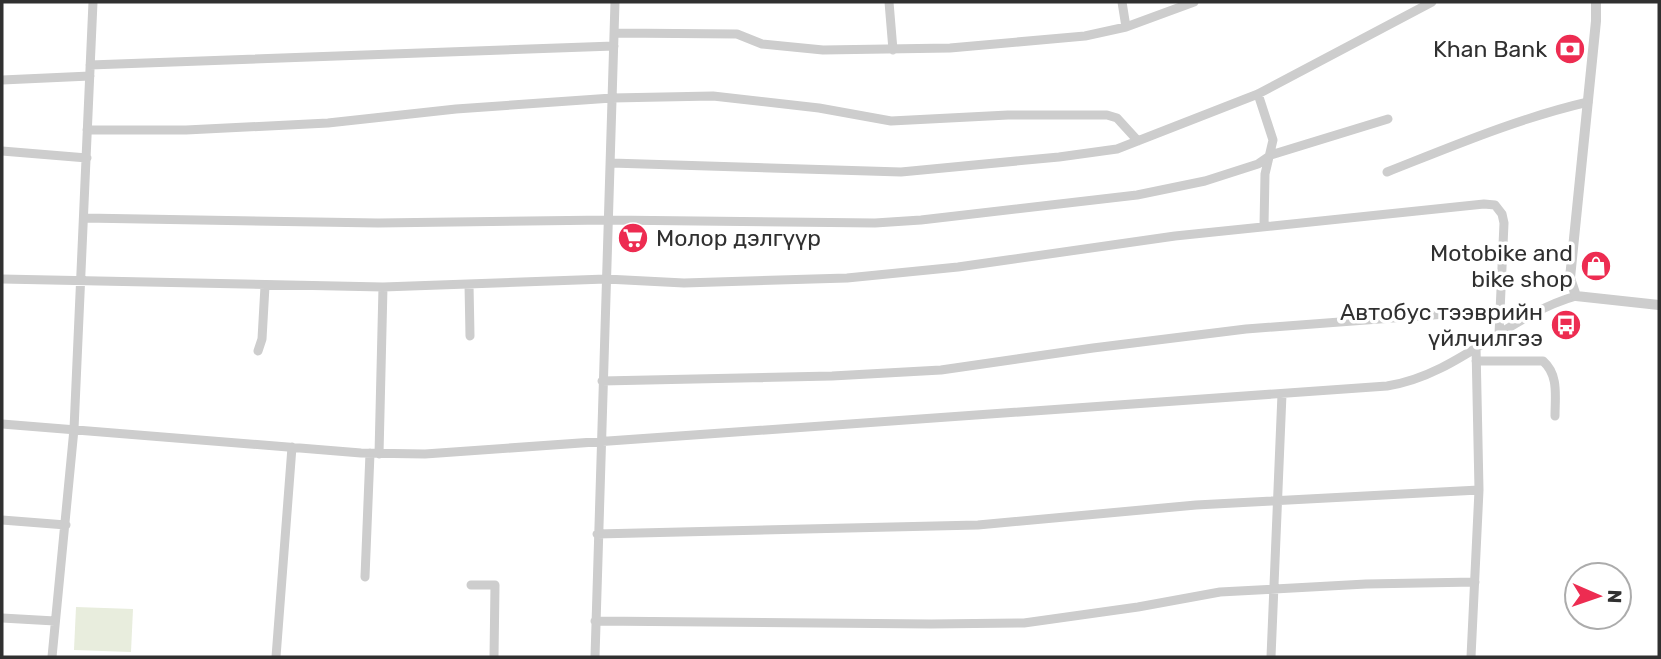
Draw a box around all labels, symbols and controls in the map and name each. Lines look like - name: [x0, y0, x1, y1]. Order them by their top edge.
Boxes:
- bank icon: Khan Bank: [1553, 32, 1587, 66]
- place label: Khan Bank: [1433, 35, 1547, 63]
- supermarket icon: Молор дэлгүүр: [616, 221, 650, 255]
- place label: Молор дэлгүүр: [656, 224, 821, 252]
- place label: Motobike and bike shop: [1430, 239, 1573, 293]
- shop icon: Motobike and bike shop: [1579, 249, 1613, 283]
- place label: Автобус тээврийн үйлчилгээ: [1340, 298, 1543, 352]
- bus stop icon: Автобус тээврийн үйлчилгээ: [1549, 308, 1583, 342]
- north arrow: [1563, 561, 1633, 631]
- text: N: [1603, 589, 1626, 604]

